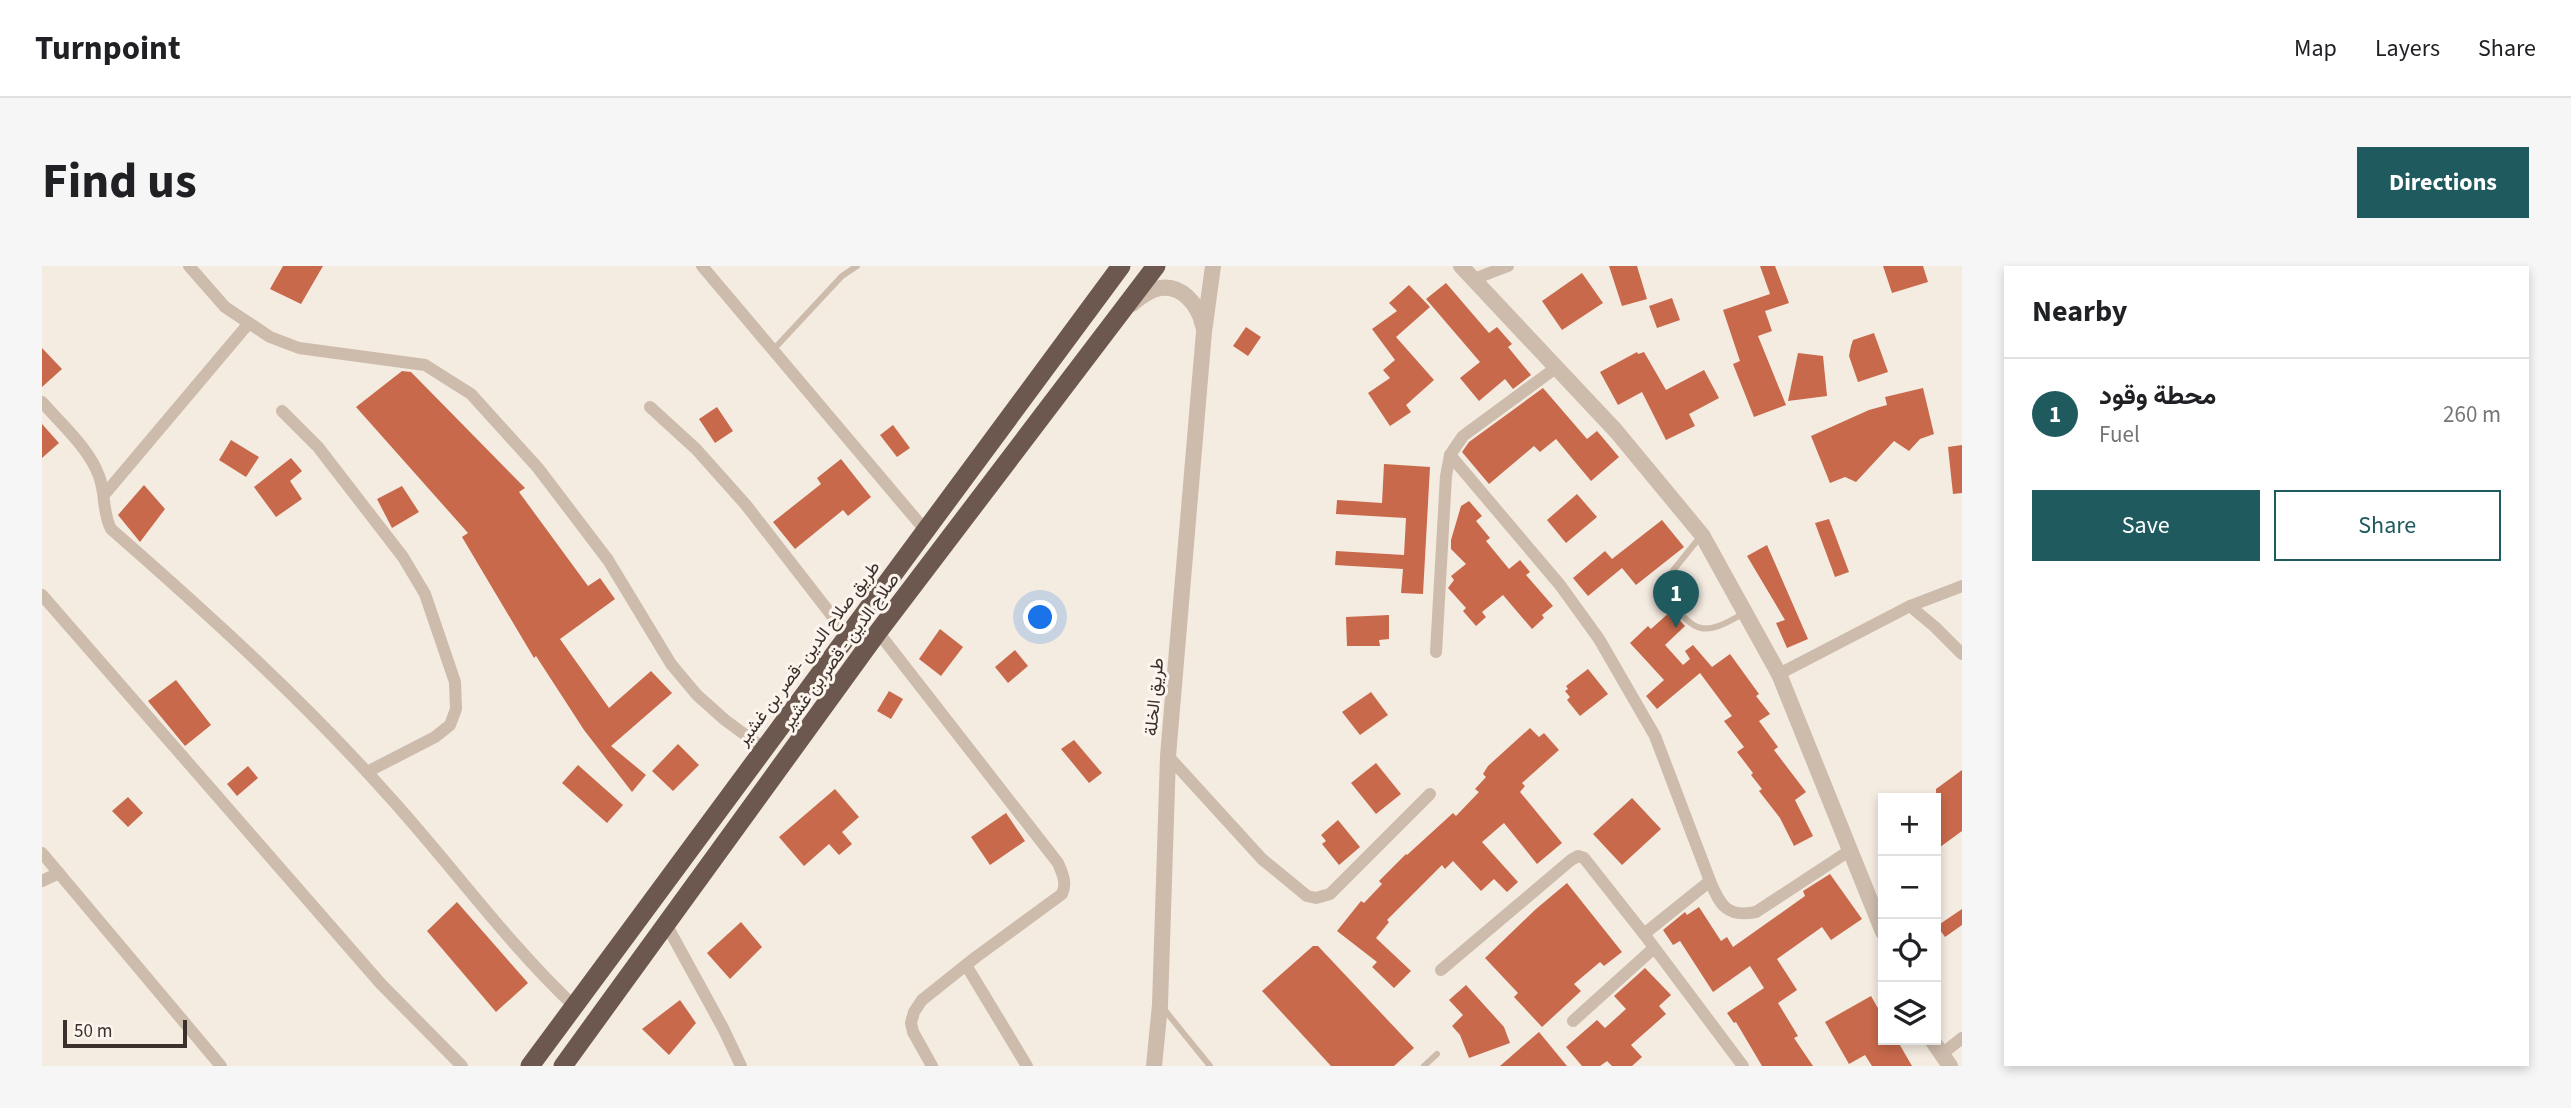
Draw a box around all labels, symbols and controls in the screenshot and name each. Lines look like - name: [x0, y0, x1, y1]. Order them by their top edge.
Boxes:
- text: Turnpoint: [35, 25, 181, 72]
- text: Map: [2294, 31, 2337, 66]
- text: Layers: [2375, 31, 2440, 66]
- text: Share: [2478, 31, 2536, 66]
- text: Find us: [42, 147, 197, 217]
- button: Directions: [2357, 147, 2529, 218]
- text: Nearby: [2032, 290, 2127, 333]
- text: محطة وقود: [2099, 377, 2216, 414]
- text: 1: [2049, 398, 2061, 431]
- text: 260 m: [2443, 398, 2501, 431]
- text: Fuel: [2099, 418, 2140, 451]
- button: Save: [2032, 490, 2260, 561]
- button: Share: [2274, 490, 2501, 561]
- street label: طريق صلاح الدين -قصر بن غشير: [730, 556, 886, 752]
- street label: صلاح الدين - قصر بن غشير: [775, 568, 906, 735]
- pin: 1: [1653, 570, 1699, 628]
- your location: [1023, 600, 1057, 634]
- street label: طريق الخلة: [1139, 657, 1170, 737]
- map controls: [1878, 793, 1941, 1045]
- button: +: [1878, 793, 1941, 856]
- button: −: [1878, 856, 1941, 919]
- button: locate: [1878, 919, 1941, 982]
- button: layers: [1878, 982, 1941, 1045]
- scale bar: [63, 1017, 187, 1049]
- text: 50 m: [74, 1018, 112, 1045]

